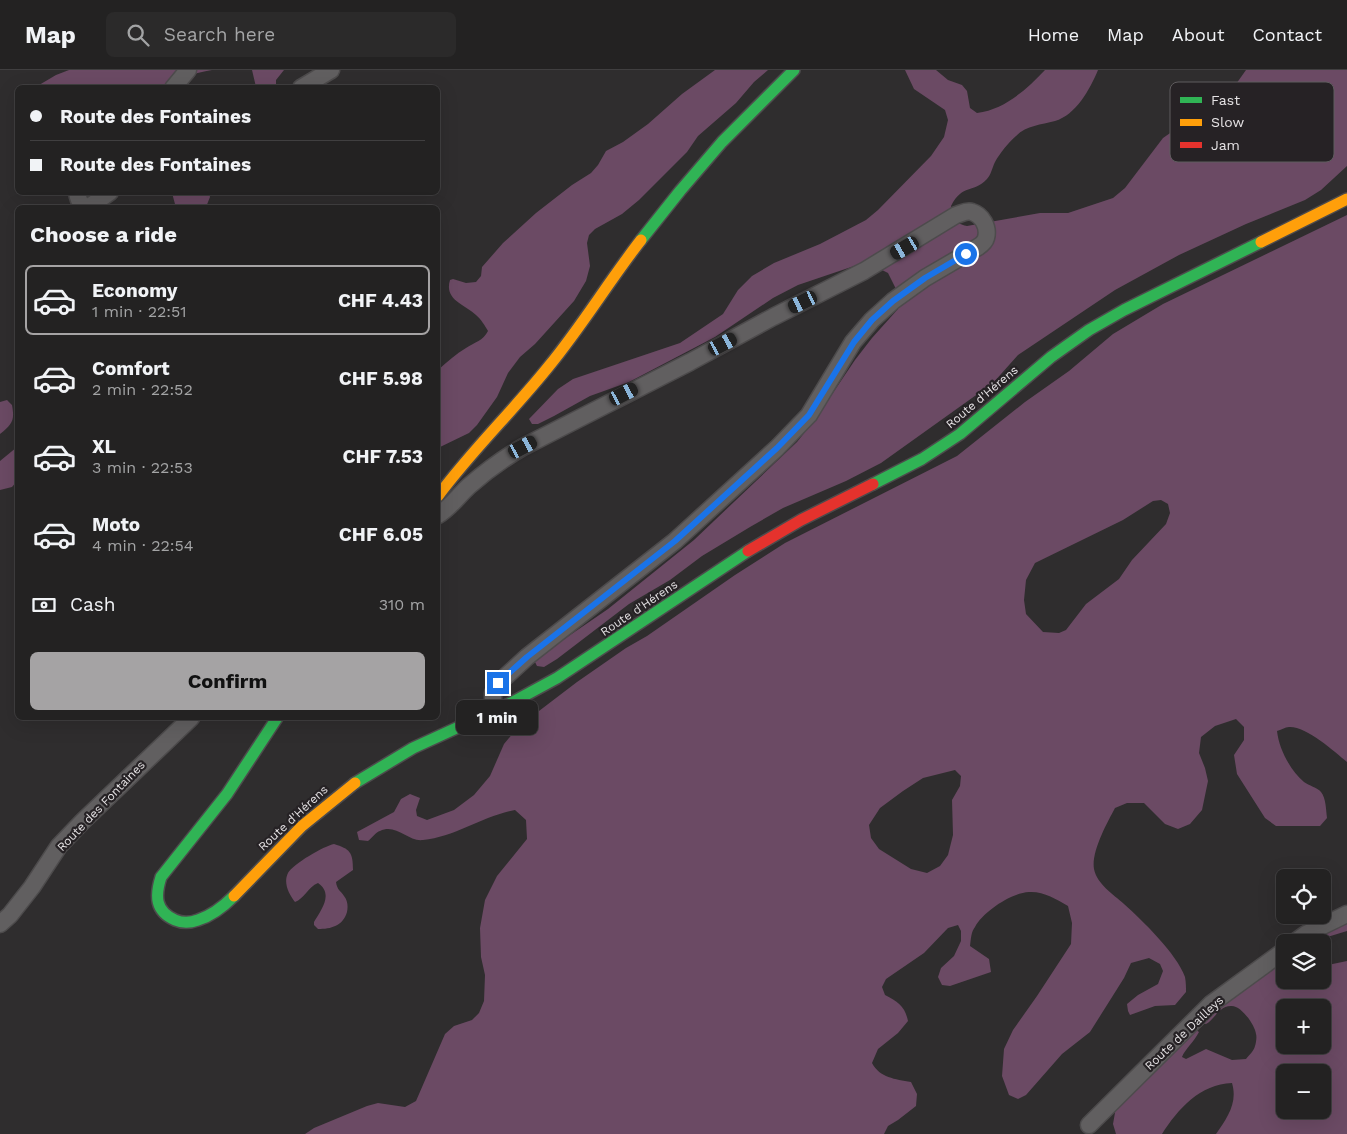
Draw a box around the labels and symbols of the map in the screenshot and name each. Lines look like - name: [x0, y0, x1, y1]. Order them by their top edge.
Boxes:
- legend: [1170, 82, 1334, 162]
- text: Fast: [1211, 92, 1240, 108]
- text: Slow: [1211, 114, 1244, 130]
- text: Jam: [1211, 137, 1240, 153]
- car: [888, 234, 921, 262]
- route start: [955, 243, 977, 265]
- car: [786, 289, 819, 315]
- car: [706, 330, 739, 358]
- street label: Route d'Hérens: [943, 363, 1021, 431]
- car: [607, 381, 640, 407]
- car: [506, 433, 539, 461]
- street label: Route d'Hérens: [598, 577, 680, 639]
- route end: [487, 672, 509, 694]
- callout: 1 min: [457, 700, 539, 736]
- street label: Route des Fontaines: [54, 758, 148, 854]
- street label: Route d'Hérens: [255, 782, 331, 854]
- street label: Route de Dailleys: [1142, 993, 1226, 1073]

